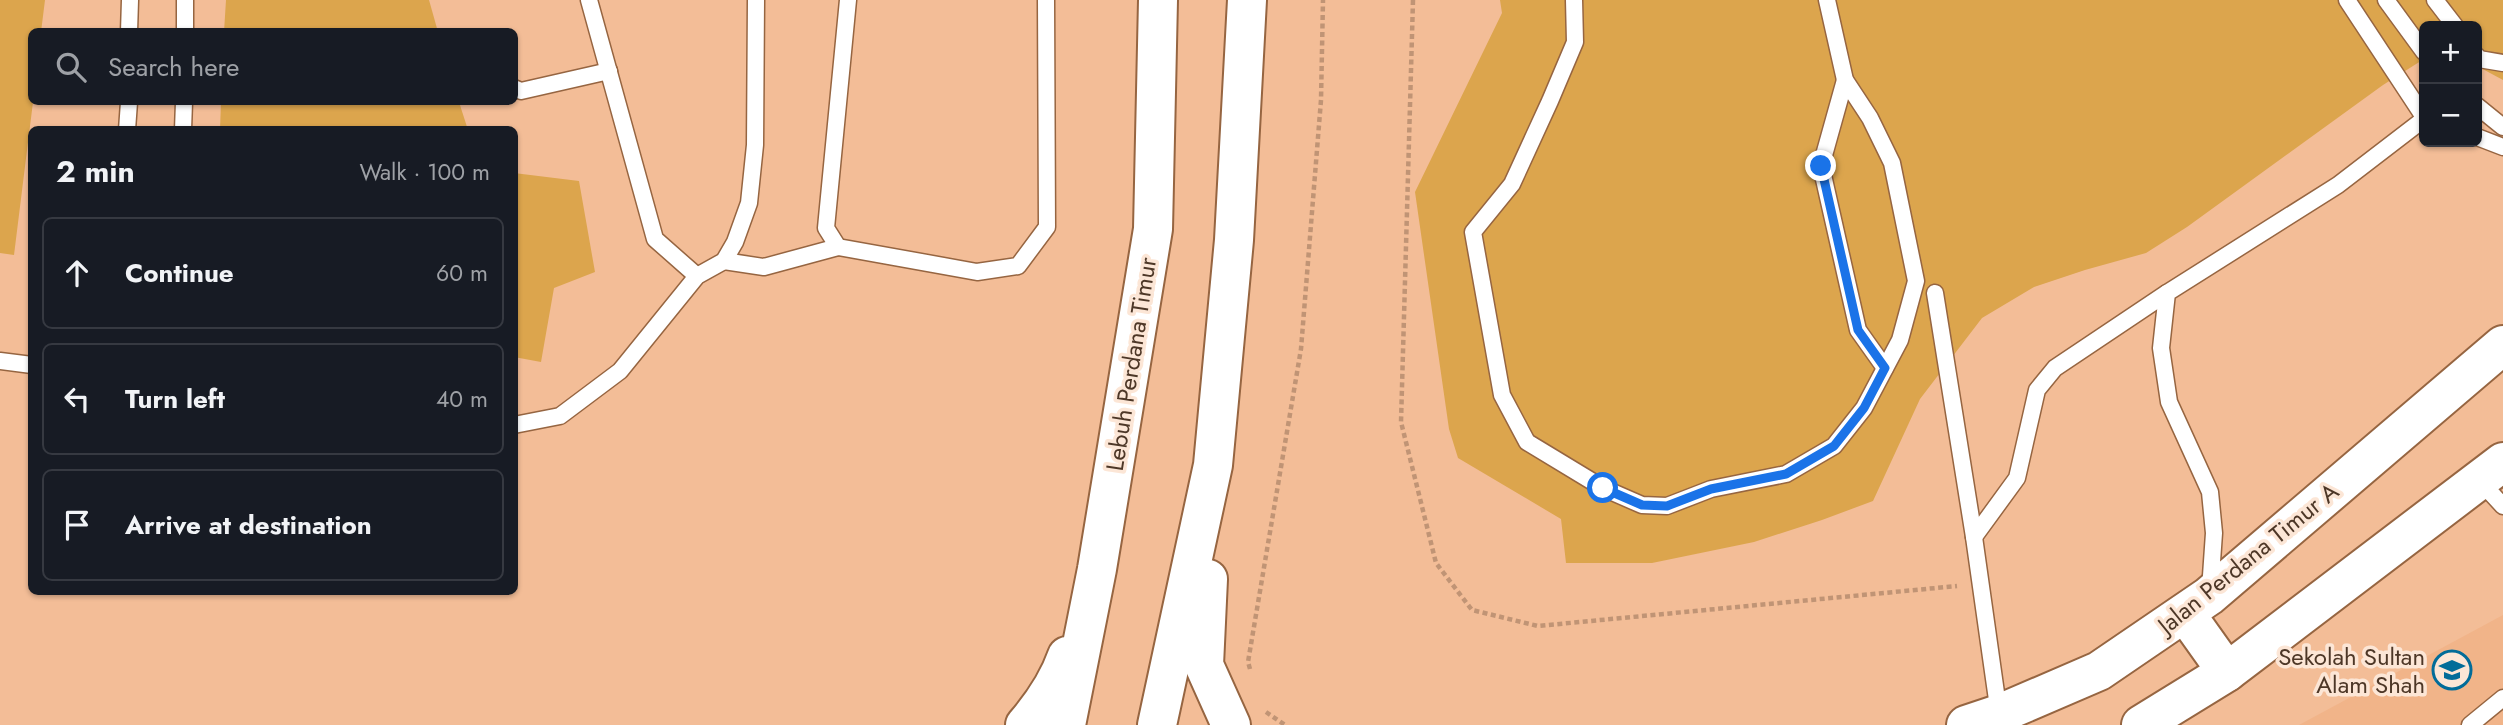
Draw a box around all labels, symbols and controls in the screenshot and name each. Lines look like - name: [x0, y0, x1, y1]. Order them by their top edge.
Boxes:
- map controls: [2419, 21, 2482, 147]
- button: +: [2419, 21, 2482, 84]
- search box: [28, 28, 518, 105]
- icon: search: [52, 48, 90, 86]
- text: Search here: [108, 48, 240, 86]
- button: −: [2419, 84, 2482, 147]
- text: 2 min: [56, 150, 135, 193]
- route end: [1805, 150, 1836, 181]
- text: Walk · 100 m: [360, 155, 490, 189]
- icon: ahead: [58, 254, 96, 292]
- text: Continue: [125, 254, 234, 292]
- street label: Lebuh Perdana Timur: [1097, 254, 1165, 473]
- text: 60 m: [436, 256, 488, 290]
- icon: left: [58, 380, 96, 418]
- text: Turn left: [125, 380, 225, 418]
- text: 40 m: [436, 382, 488, 416]
- route start: [1587, 472, 1618, 503]
- street label: Jalan Perdana Timur A: [2148, 474, 2346, 644]
- icon: arrive: [58, 506, 96, 544]
- text: Arrive at destination: [125, 506, 372, 544]
- place label: Sekolah Sultan Alam Shah: [2278, 639, 2425, 702]
- school or university icon: Sekolah Sultan Alam Shah: [2431, 649, 2473, 691]

